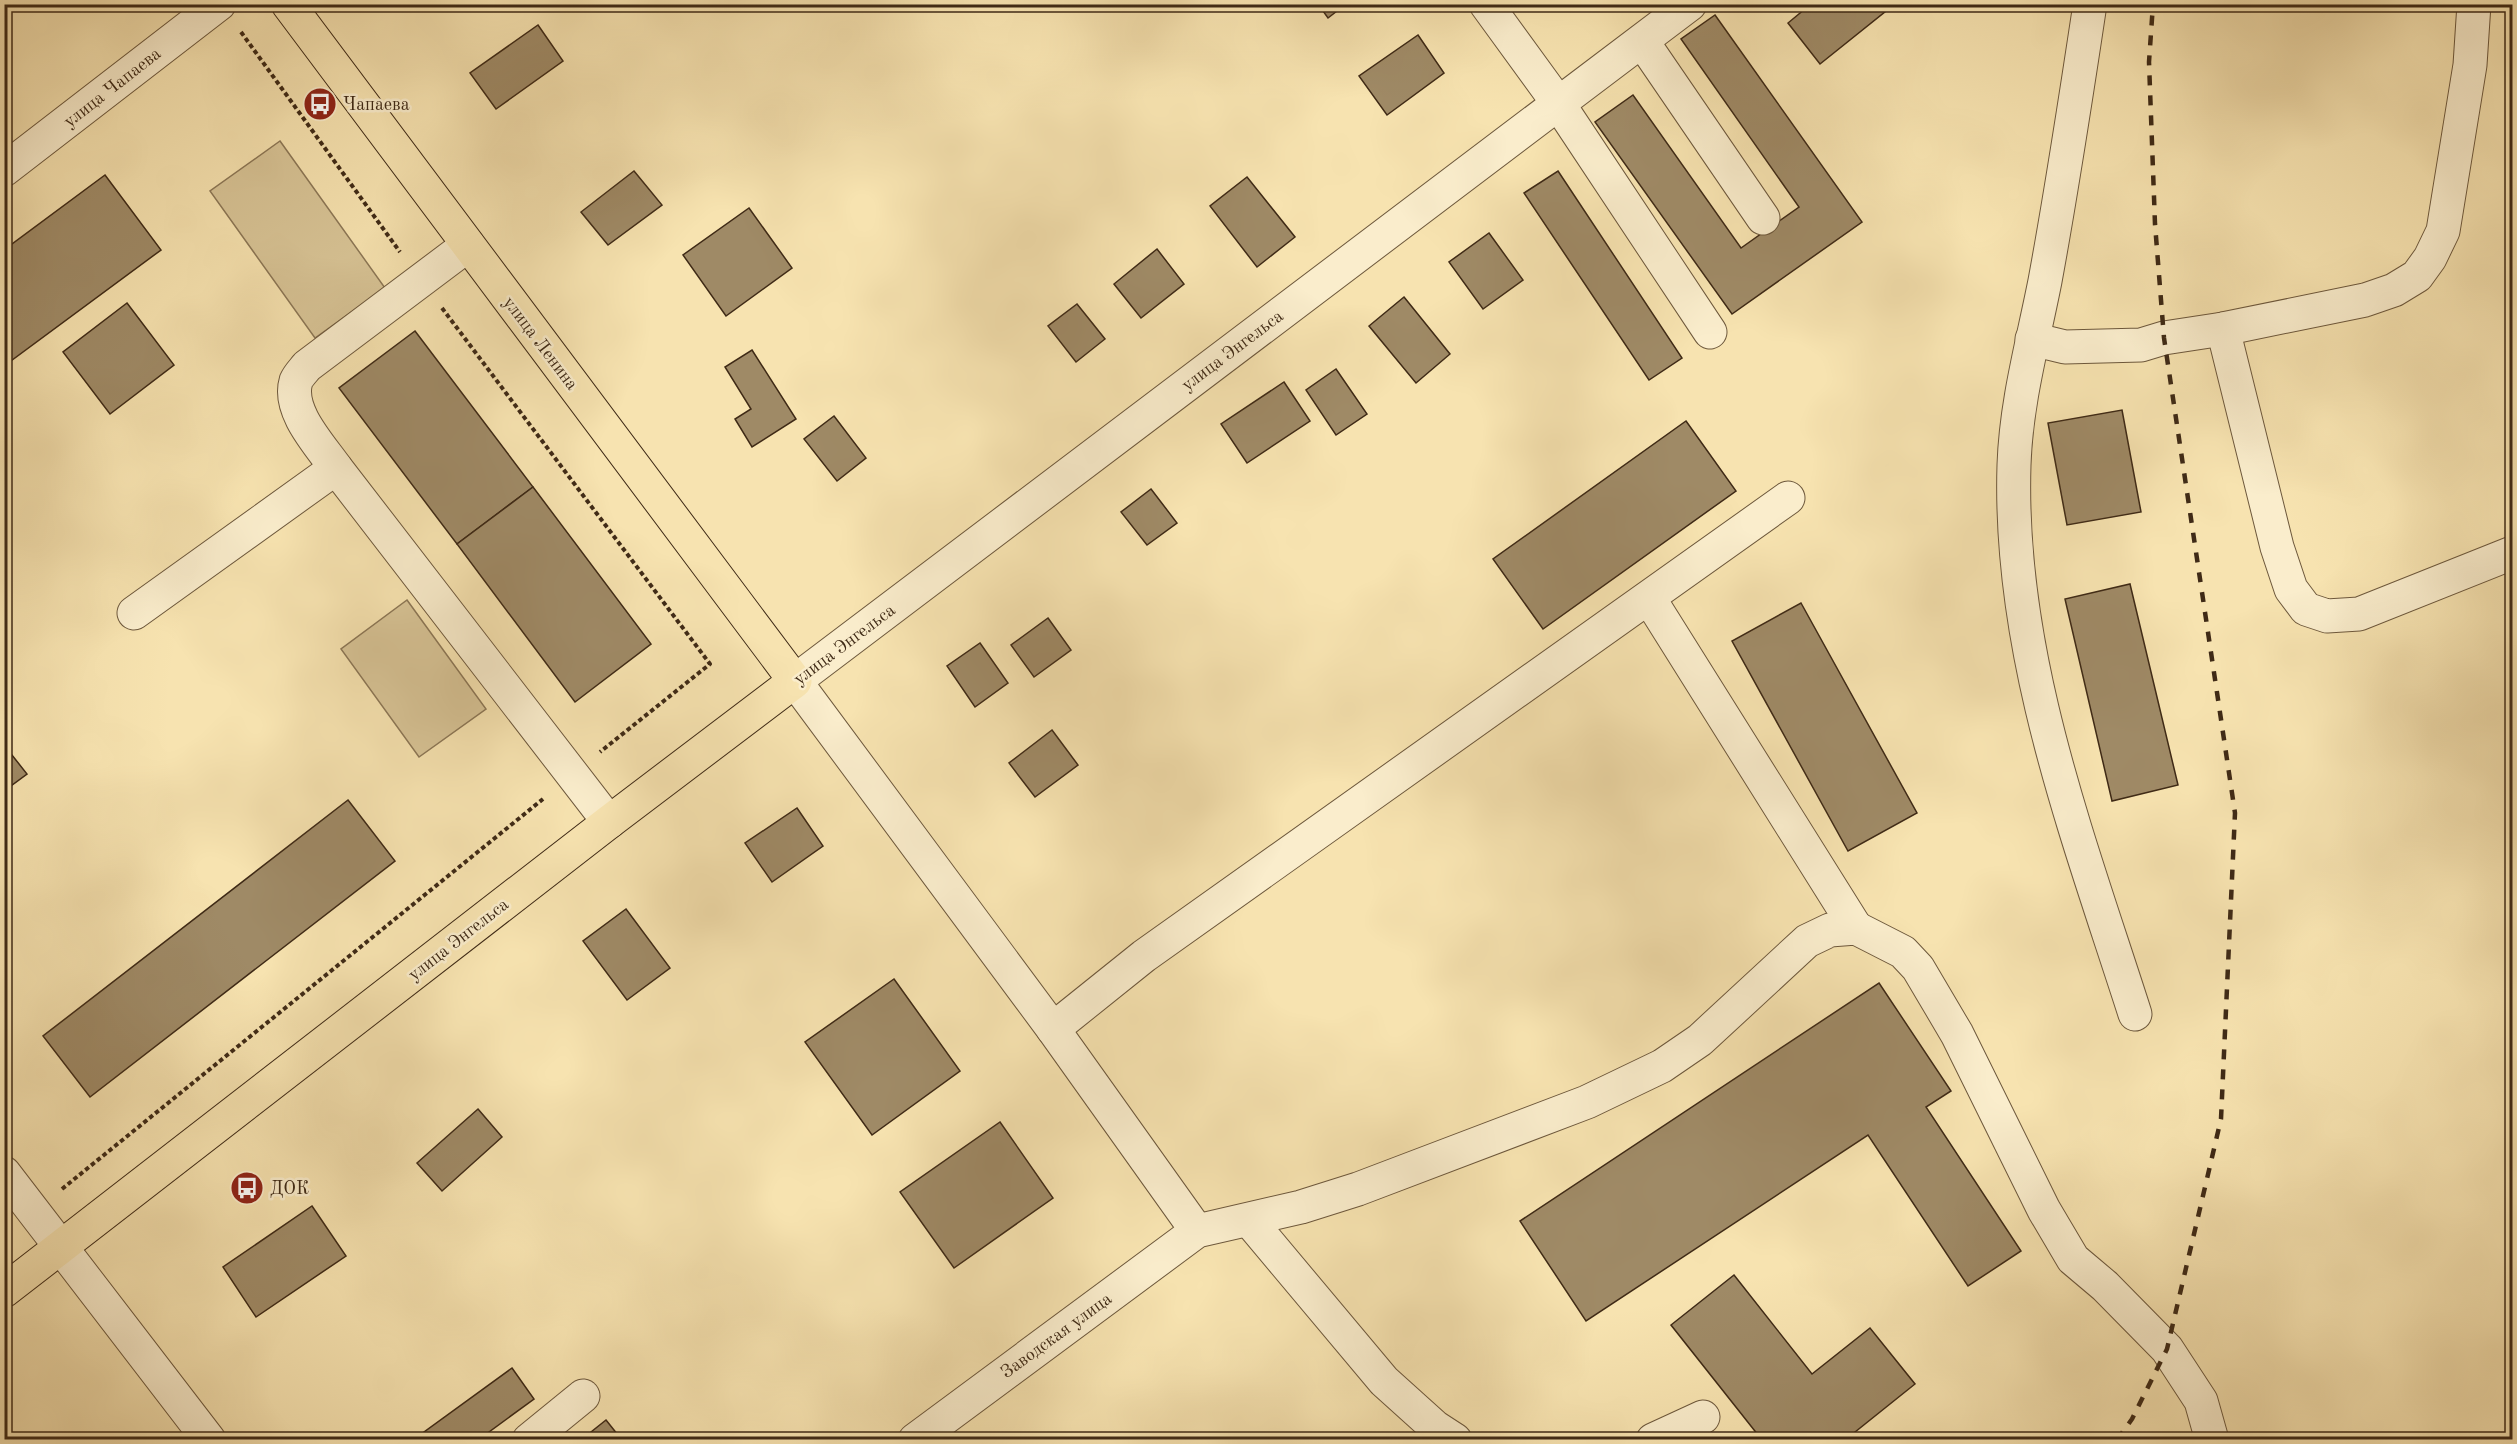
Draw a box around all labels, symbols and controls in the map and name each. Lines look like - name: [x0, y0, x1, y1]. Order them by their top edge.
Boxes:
- street label: улица Чапаева: [61, 44, 165, 131]
- bus stop icon: Чапаева: [302, 86, 338, 122]
- place label: Чапаева: [343, 96, 410, 114]
- street label: улица Ленина: [499, 294, 581, 394]
- street label: улица Энгельса: [1179, 307, 1287, 395]
- street label: улица Энгельса: [791, 601, 899, 689]
- street label: улица Энгельса: [405, 895, 512, 984]
- bus stop icon: ДОК: [229, 1170, 265, 1206]
- place label: ДОК: [270, 1180, 309, 1198]
- street label: Заводская улица: [998, 1290, 1115, 1382]

